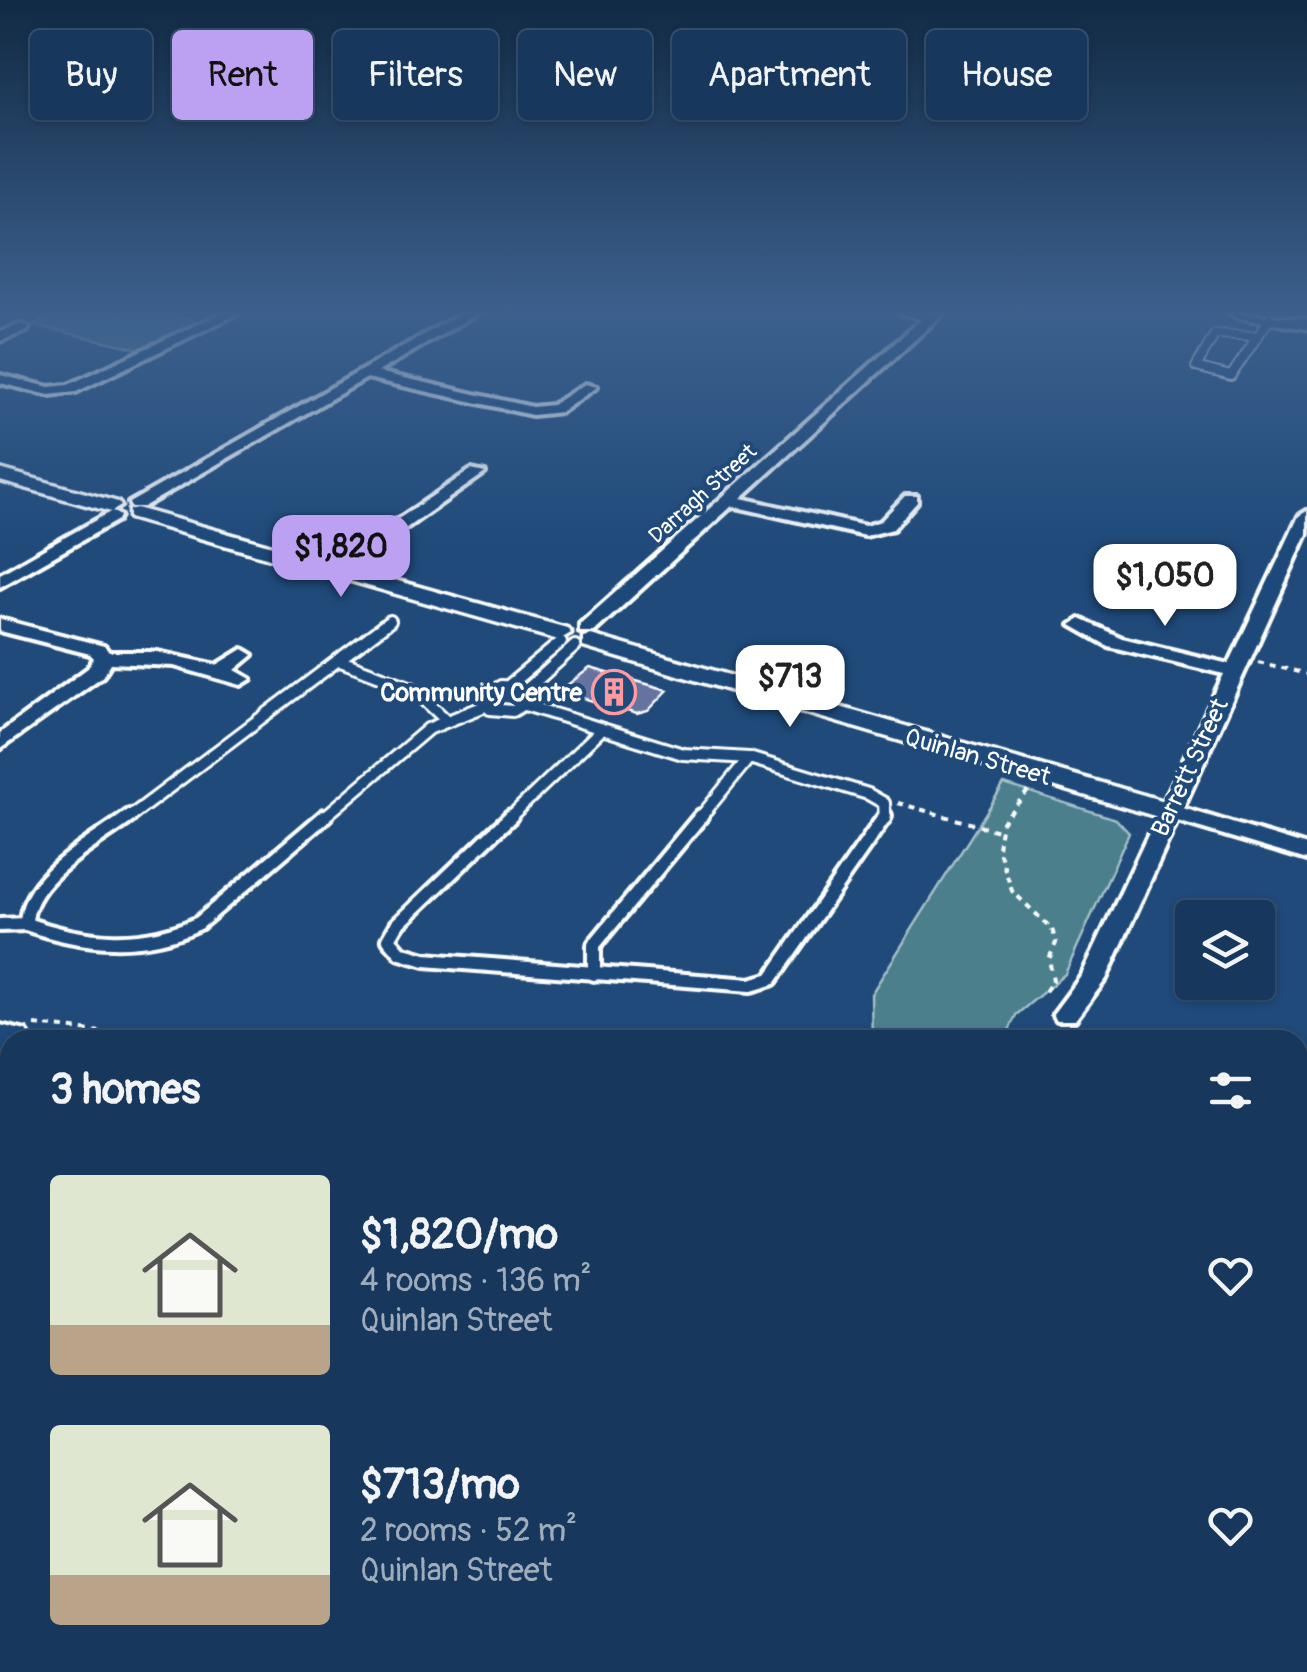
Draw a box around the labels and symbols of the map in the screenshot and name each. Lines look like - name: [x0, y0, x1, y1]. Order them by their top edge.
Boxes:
- street label: Darragh Street: [643, 438, 763, 550]
- pin: $1,820: [260, 515, 422, 600]
- pin: $1,050: [1084, 544, 1246, 629]
- pin: $713: [731, 645, 849, 730]
- building icon: Community Centre: [591, 669, 637, 715]
- place label: Community Centre: [380, 678, 583, 709]
- street label: Barrett Street: [1145, 693, 1236, 842]
- street label: Quinlan Street: [901, 722, 1055, 793]

